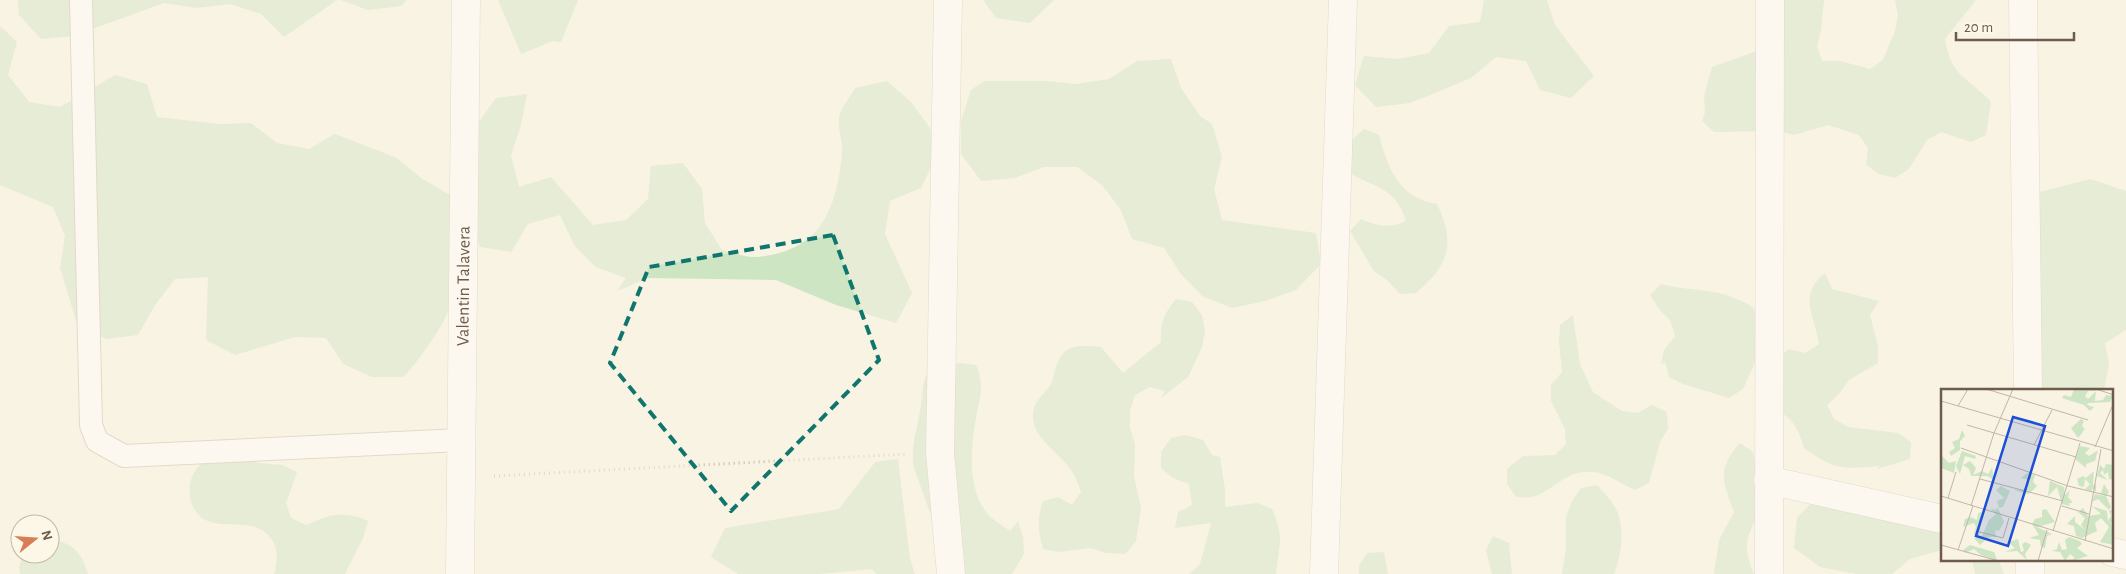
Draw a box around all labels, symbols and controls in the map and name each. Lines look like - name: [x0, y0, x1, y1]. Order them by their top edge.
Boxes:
- scale bar: [1956, 10, 2074, 42]
- text: 20 m: [1964, 20, 1993, 35]
- street label: Valentin Talavera: [454, 226, 474, 346]
- inset map: [1941, 389, 2114, 562]
- north arrow: [10, 514, 60, 564]
- text: N: [38, 529, 55, 542]

